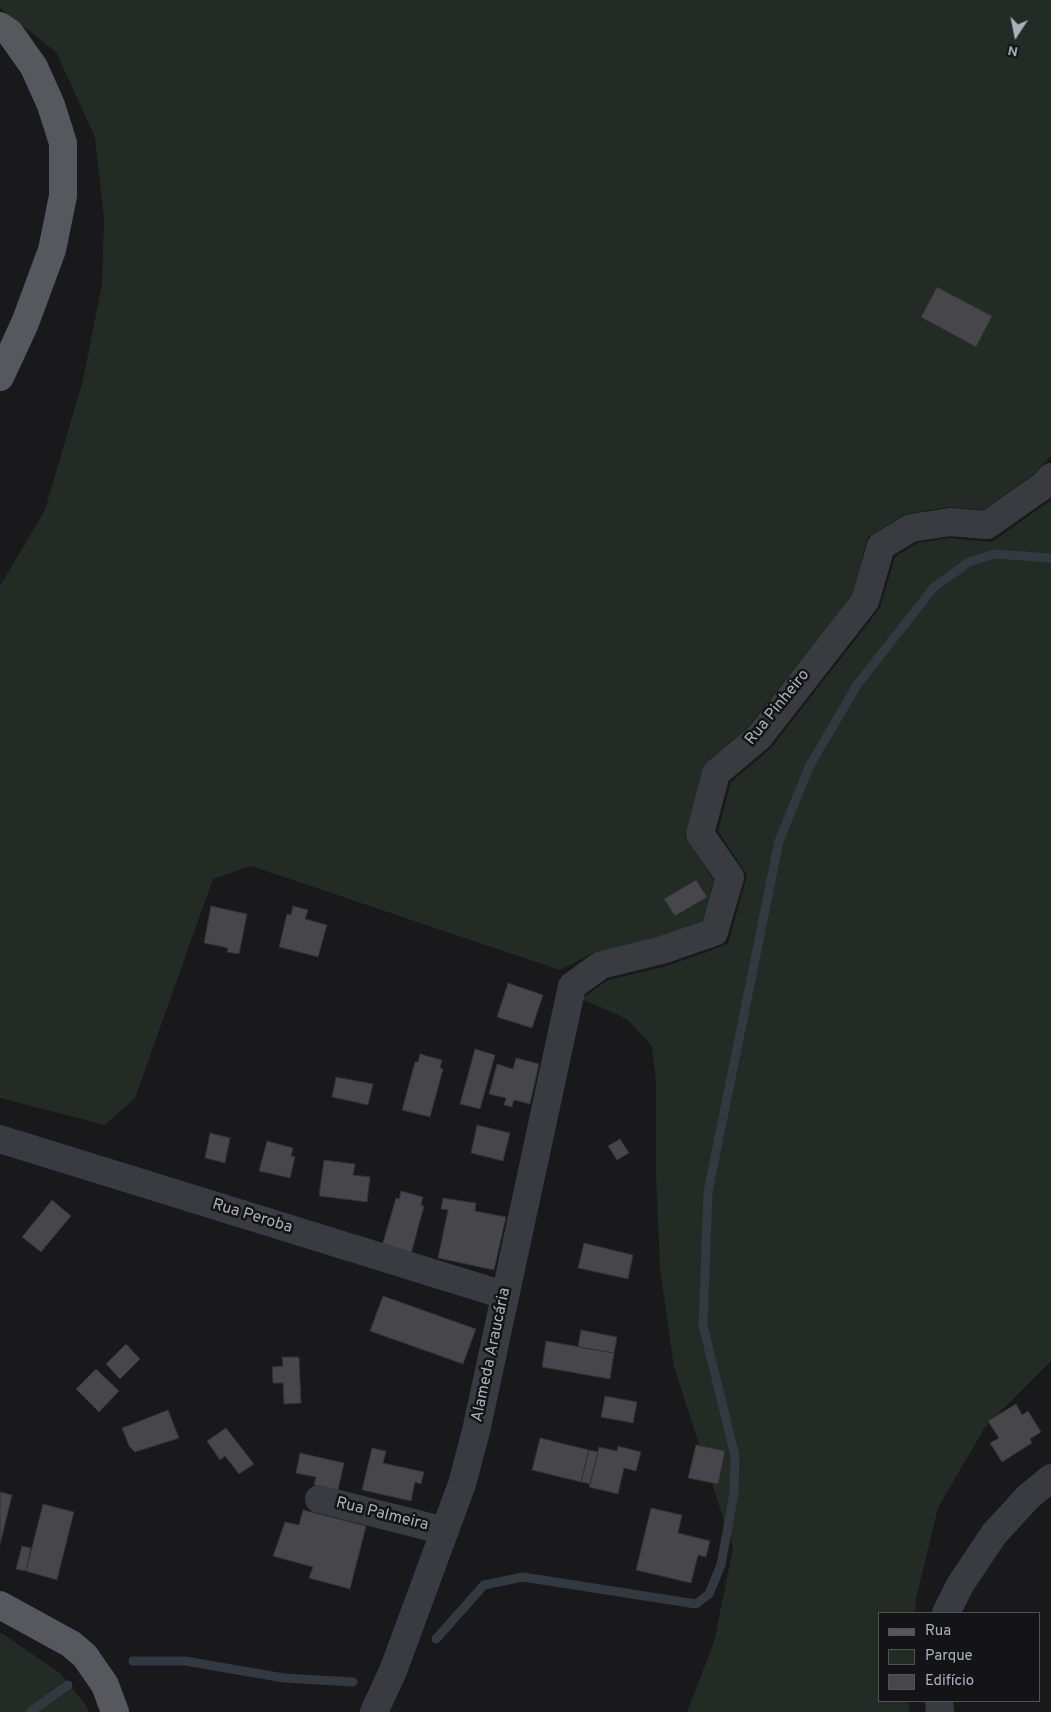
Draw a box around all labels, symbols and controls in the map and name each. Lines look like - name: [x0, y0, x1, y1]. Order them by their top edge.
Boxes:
- north arrow: [991, 10, 1041, 60]
- text: N: [1006, 41, 1020, 60]
- street label: Rua Pinheiro: [742, 666, 814, 750]
- street label: Rua Peroba: [210, 1196, 294, 1238]
- street label: Alameda Araucária: [468, 1286, 516, 1424]
- street label: Rua Palmeira: [334, 1494, 430, 1536]
- legend: [878, 1612, 1041, 1702]
- text: Rua: [925, 1622, 951, 1641]
- text: Parque: [925, 1647, 973, 1666]
- text: Edifício: [925, 1672, 974, 1691]

